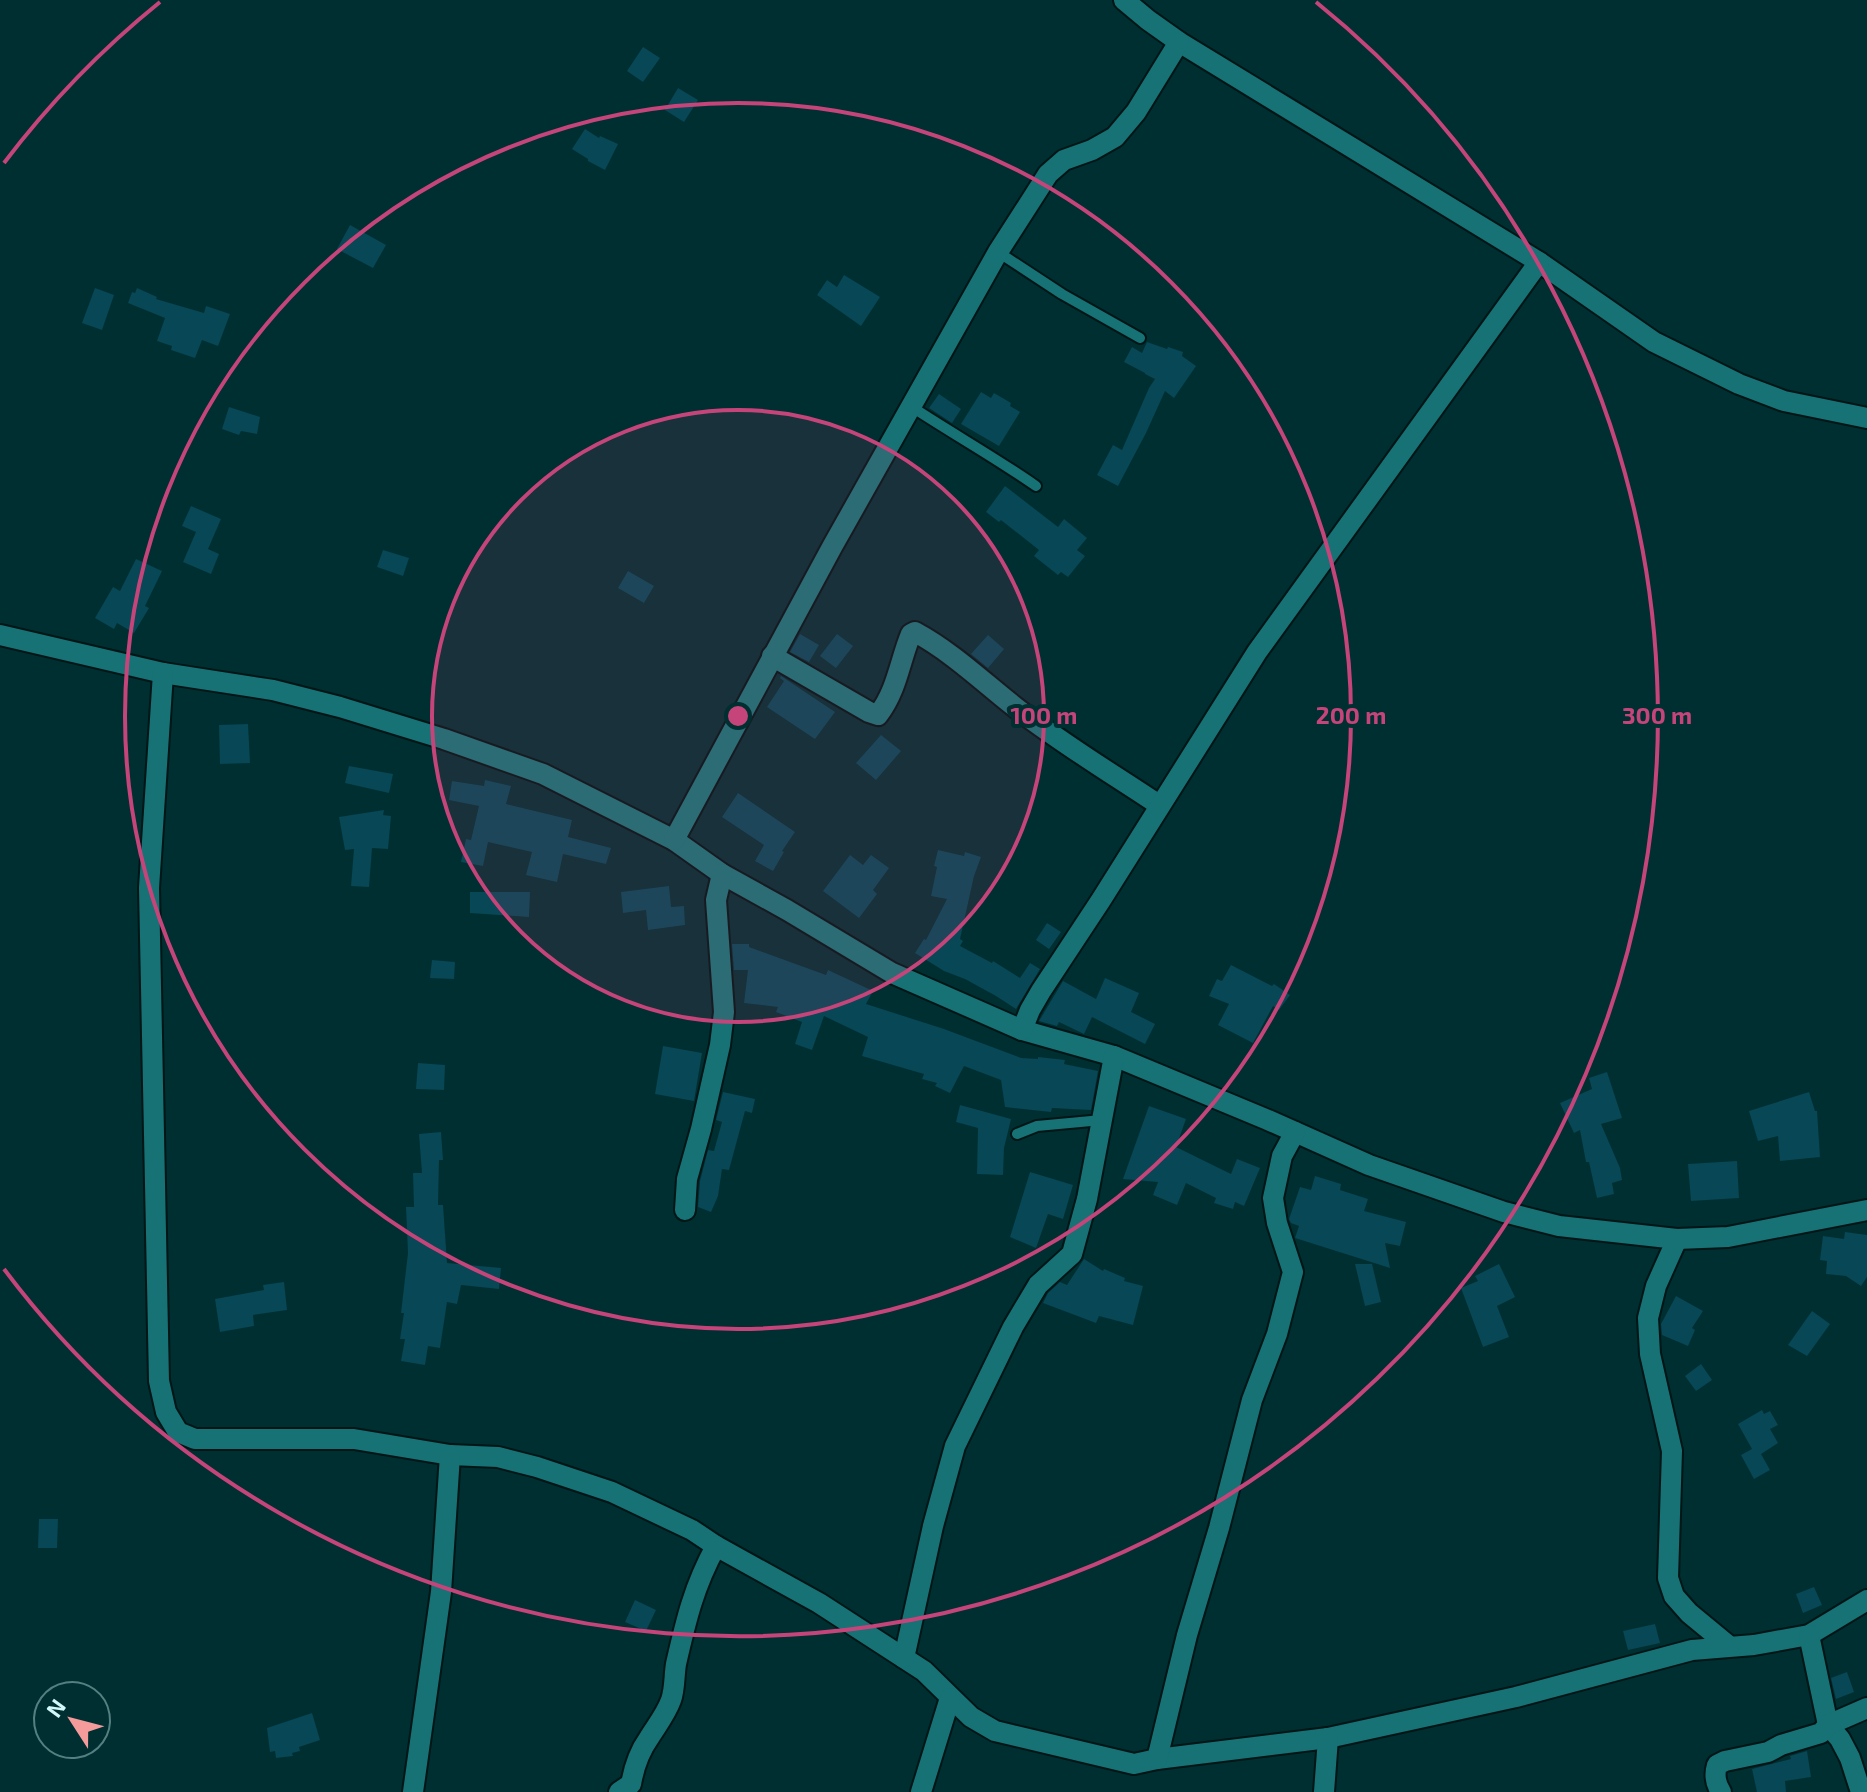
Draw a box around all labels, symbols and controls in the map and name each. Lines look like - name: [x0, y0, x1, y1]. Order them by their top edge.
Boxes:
- text: 100 m: [1011, 700, 1077, 729]
- text: 200 m: [1316, 700, 1386, 729]
- text: 300 m: [1622, 700, 1692, 729]
- centre of rings: [724, 702, 752, 730]
- north arrow: [32, 1680, 112, 1760]
- text: N: [40, 1694, 70, 1722]

